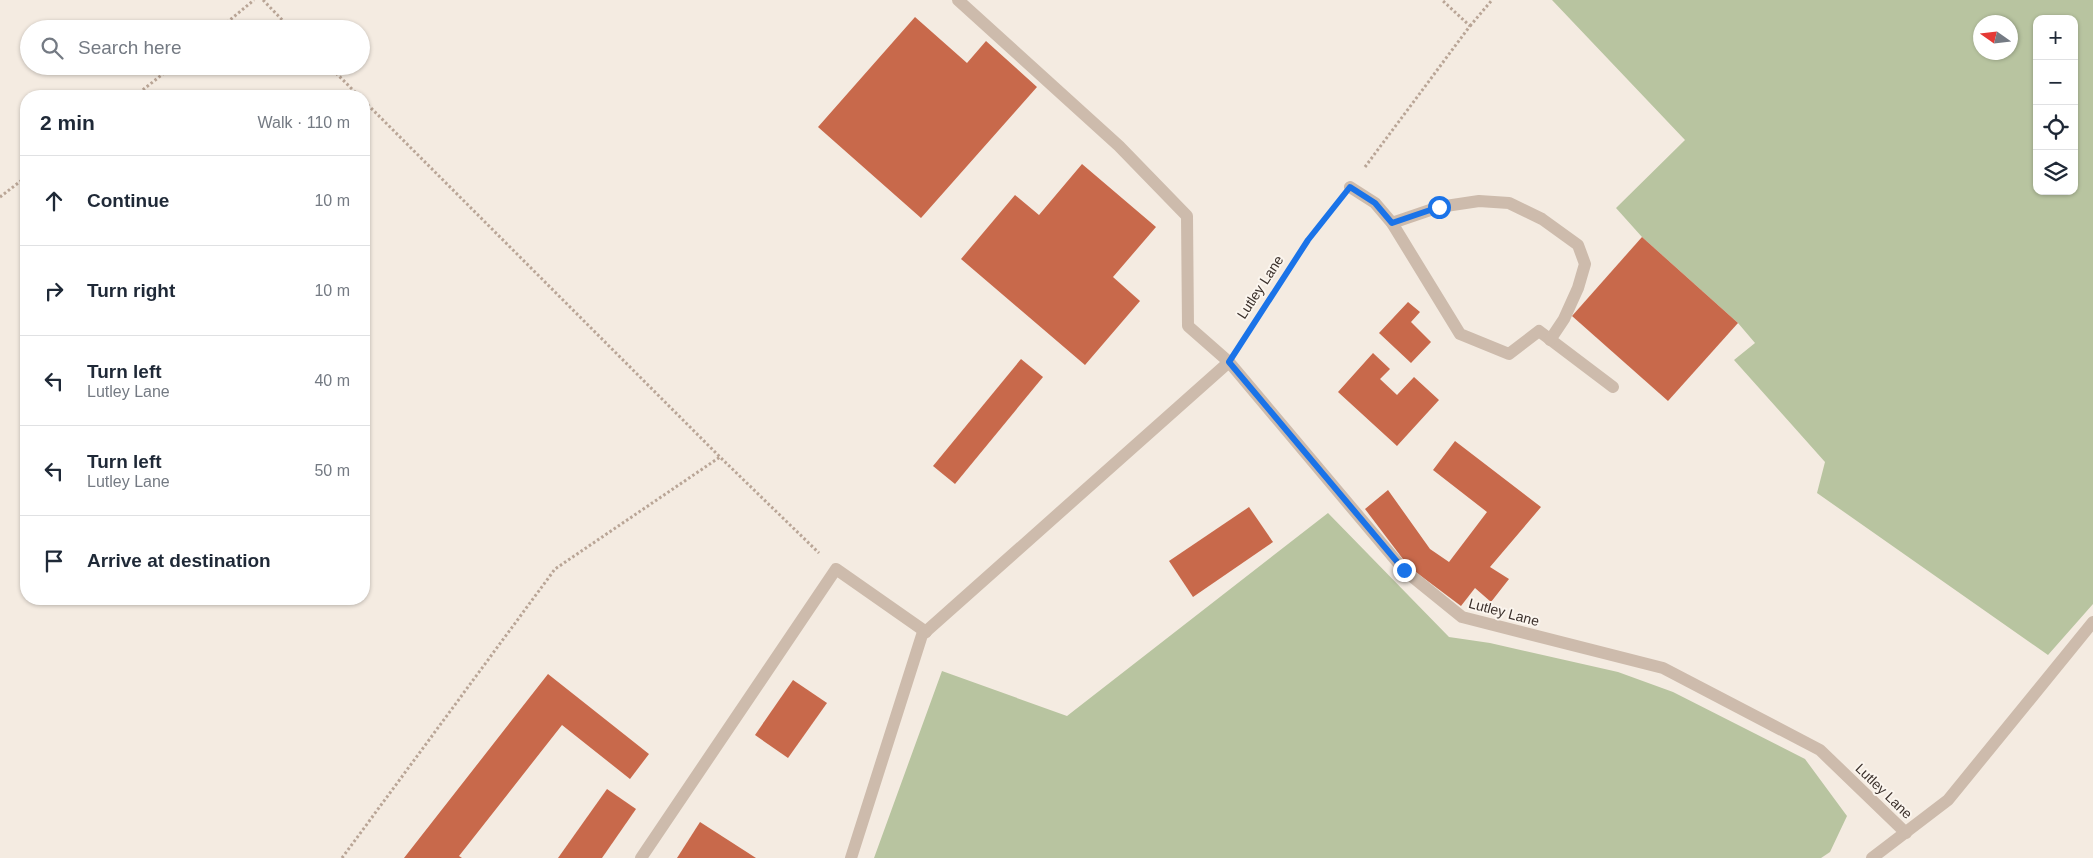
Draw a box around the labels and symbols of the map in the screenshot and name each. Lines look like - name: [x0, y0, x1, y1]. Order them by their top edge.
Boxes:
- north arrow: [1973, 15, 2018, 60]
- route start: [1428, 196, 1451, 219]
- street label: Lutley Lane: [1234, 252, 1287, 322]
- route end: [1393, 559, 1416, 582]
- street label: Lutley Lane: [1467, 595, 1541, 629]
- street label: Lutley Lane: [1852, 760, 1916, 822]

